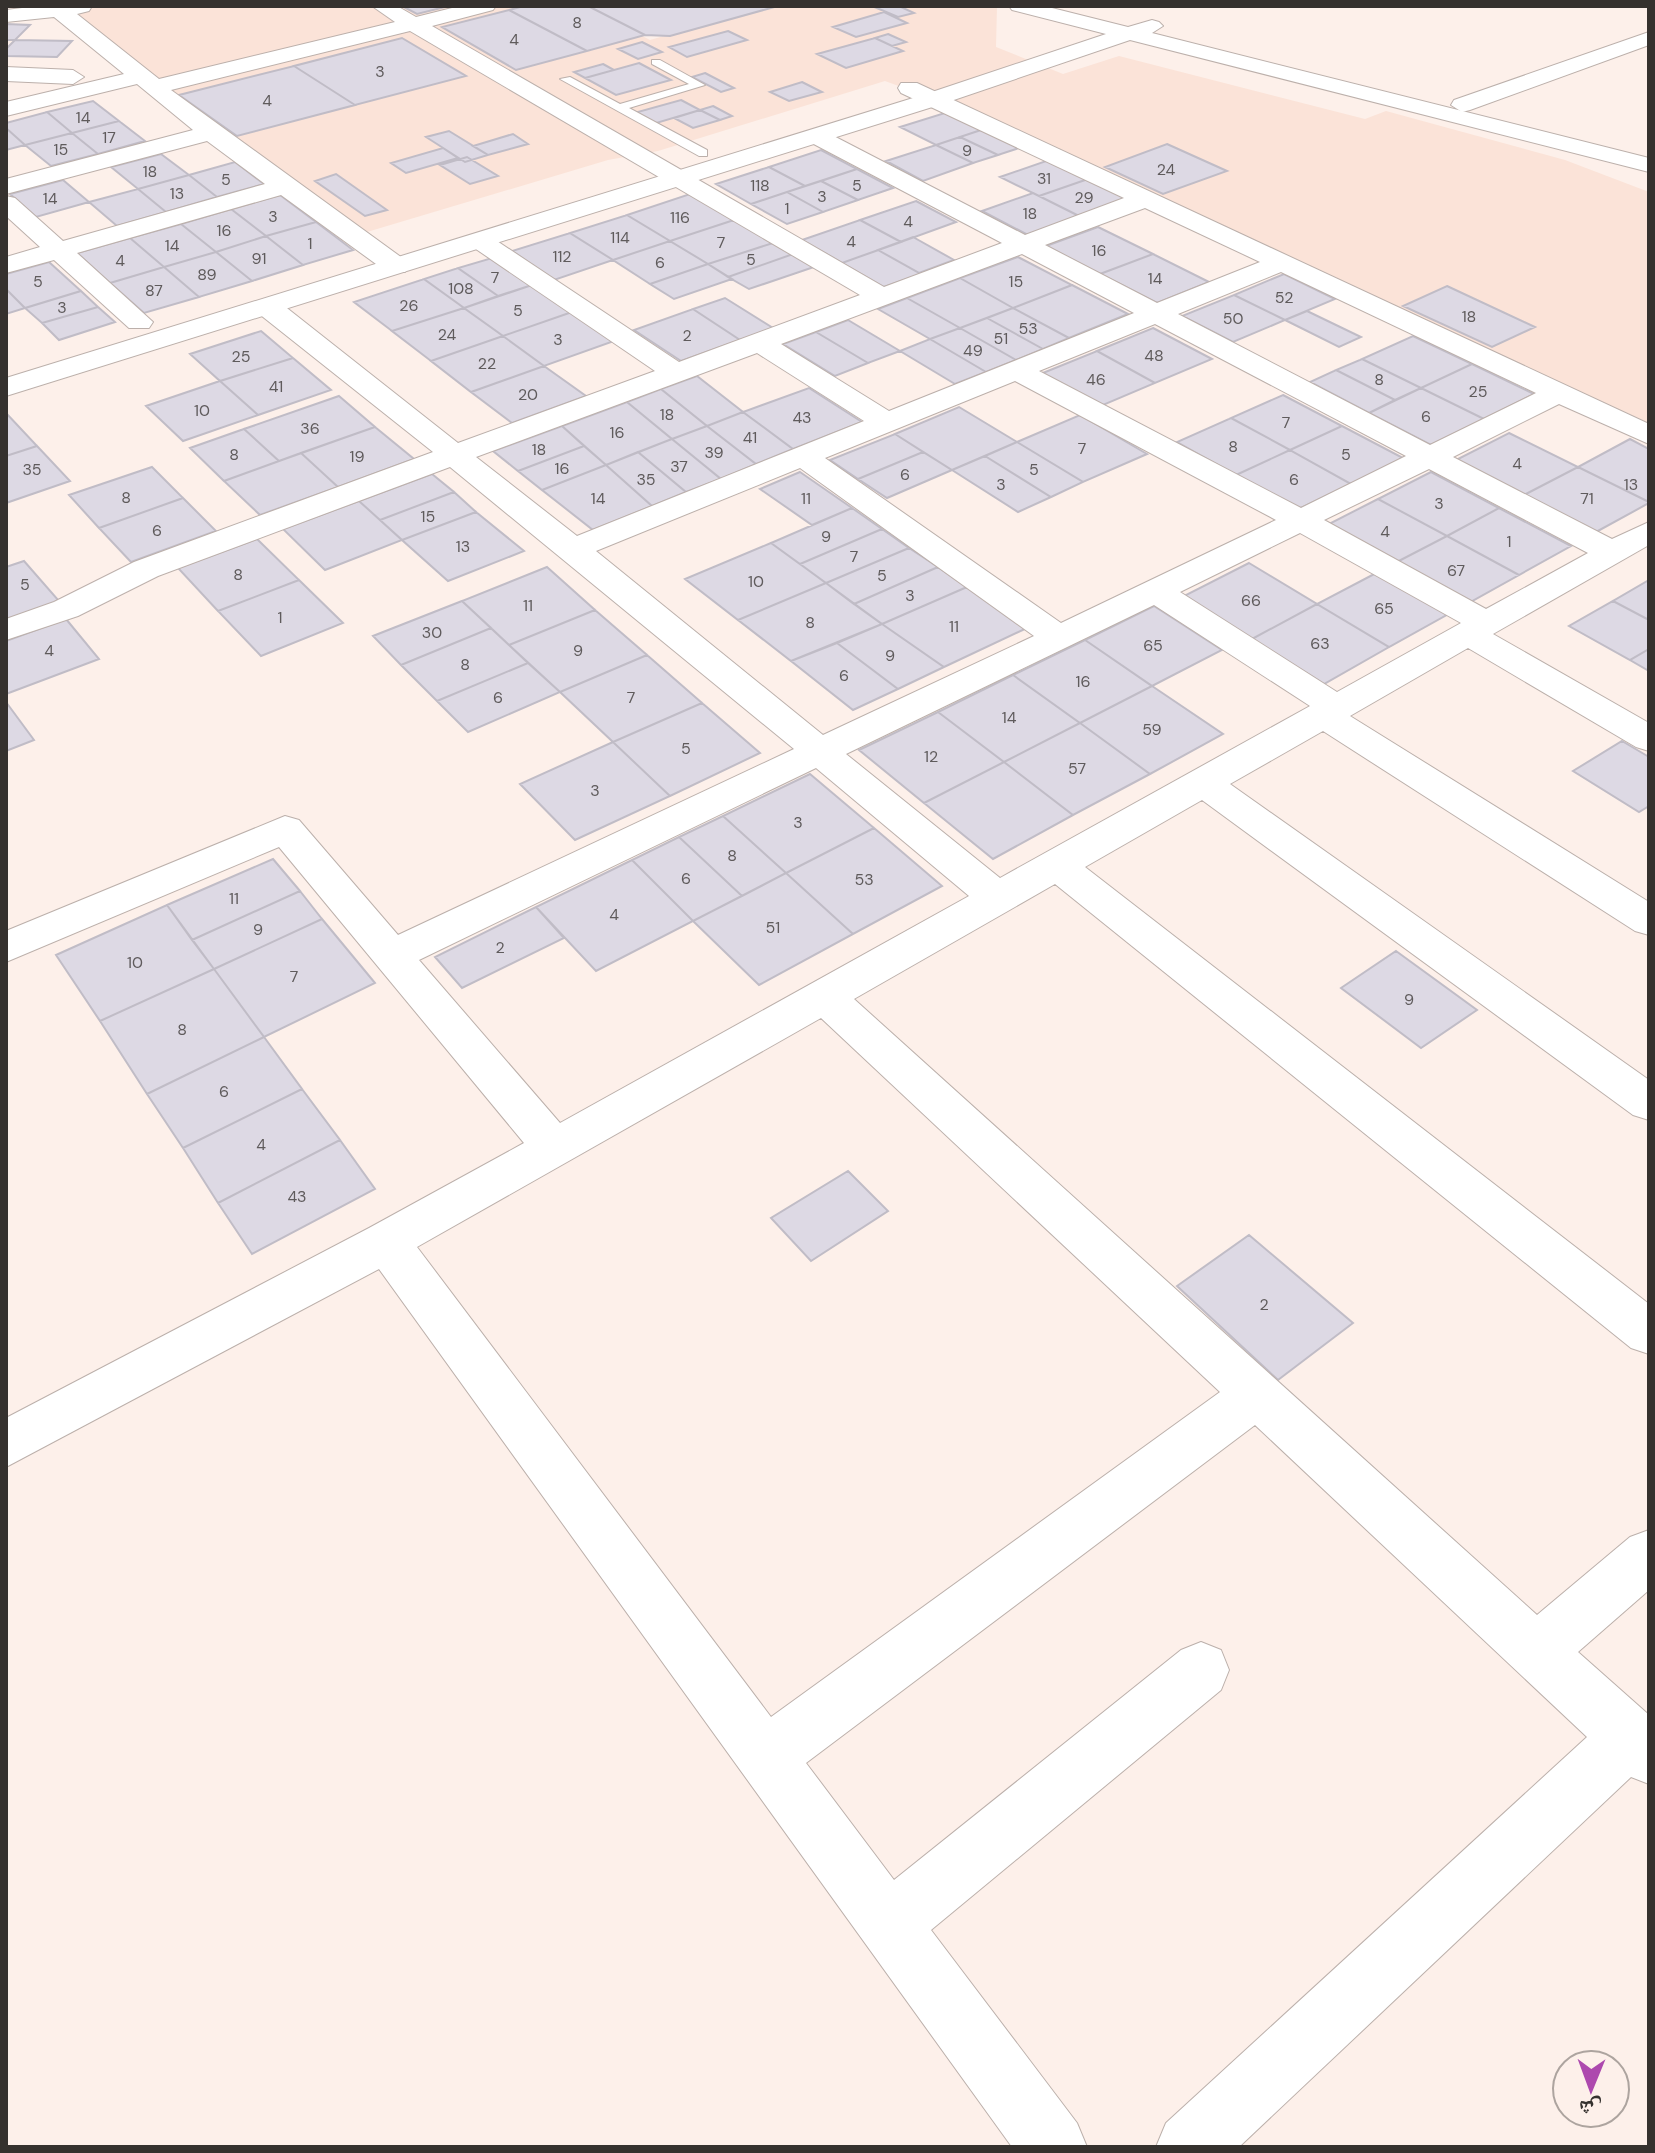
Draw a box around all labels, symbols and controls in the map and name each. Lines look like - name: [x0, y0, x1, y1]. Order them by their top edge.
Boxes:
- house number: 8: [572, 12, 582, 33]
- house number: 4: [509, 29, 519, 50]
- house number: 3: [375, 61, 385, 82]
- house number: 4: [262, 90, 272, 111]
- house number: 14: [76, 107, 91, 128]
- house number: 17: [102, 127, 116, 148]
- house number: 15: [54, 139, 68, 160]
- house number: 9: [962, 140, 972, 161]
- house number: 24: [1157, 159, 1176, 180]
- house number: 18: [143, 161, 157, 182]
- house number: 31: [1037, 168, 1051, 189]
- house number: 5: [221, 169, 231, 190]
- house number: 118: [750, 175, 770, 196]
- house number: 5: [852, 175, 862, 196]
- house number: 13: [170, 183, 184, 204]
- house number: 3: [817, 186, 827, 207]
- house number: 29: [1074, 187, 1094, 208]
- house number: 14: [43, 188, 58, 209]
- house number: 1: [785, 198, 790, 219]
- house number: 18: [1023, 203, 1037, 224]
- house number: 3: [268, 206, 278, 227]
- house number: 116: [670, 207, 690, 228]
- house number: 4: [903, 211, 913, 232]
- house number: 16: [216, 220, 232, 241]
- house number: 114: [610, 227, 630, 248]
- house number: 4: [846, 231, 856, 252]
- house number: 7: [717, 232, 725, 253]
- house number: 1: [308, 233, 313, 254]
- house number: 14: [165, 235, 180, 256]
- house number: 16: [1091, 240, 1107, 261]
- house number: 112: [552, 246, 572, 267]
- house number: 91: [252, 248, 266, 269]
- house number: 5: [746, 249, 756, 270]
- house number: 4: [115, 250, 125, 271]
- house number: 6: [655, 252, 665, 273]
- house number: 89: [197, 264, 217, 285]
- house number: 7: [491, 267, 499, 288]
- house number: 14: [1148, 268, 1163, 289]
- house number: 5: [33, 271, 43, 292]
- house number: 15: [1009, 271, 1023, 292]
- house number: 108: [448, 278, 474, 299]
- house number: 87: [145, 280, 163, 301]
- house number: 52: [1275, 287, 1293, 308]
- house number: 26: [399, 295, 419, 316]
- house number: 3: [57, 297, 67, 318]
- house number: 5: [513, 300, 523, 321]
- house number: 18: [1462, 306, 1476, 327]
- house number: 50: [1223, 308, 1243, 329]
- house number: 53: [1018, 318, 1038, 339]
- house number: 24: [438, 324, 457, 345]
- house number: 2: [682, 325, 692, 346]
- house number: 51: [994, 328, 1008, 349]
- house number: 3: [553, 329, 563, 350]
- house number: 49: [963, 340, 983, 361]
- house number: 48: [1144, 345, 1164, 366]
- house number: 25: [232, 346, 250, 367]
- house number: 22: [478, 353, 496, 374]
- house number: 46: [1086, 369, 1106, 390]
- house number: 8: [1374, 369, 1384, 390]
- house number: 41: [269, 376, 283, 397]
- house number: 25: [1469, 381, 1487, 402]
- house number: 20: [518, 384, 538, 405]
- house number: 10: [194, 400, 210, 421]
- house number: 18: [660, 404, 674, 425]
- house number: 6: [1421, 406, 1431, 427]
- house number: 43: [792, 407, 812, 428]
- house number: 7: [1282, 412, 1290, 433]
- house number: 36: [300, 418, 320, 439]
- house number: 16: [609, 422, 625, 443]
- house number: 41: [743, 427, 757, 448]
- house number: 8: [1228, 436, 1238, 457]
- house number: 7: [1078, 438, 1086, 459]
- house number: 18: [532, 439, 546, 460]
- house number: 39: [704, 442, 724, 463]
- house number: 8: [229, 444, 239, 465]
- house number: 5: [1341, 444, 1351, 465]
- house number: 19: [349, 446, 365, 467]
- house number: 4: [1512, 453, 1522, 474]
- house number: 37: [670, 456, 688, 477]
- house number: 16: [554, 458, 570, 479]
- house number: 35: [22, 459, 42, 480]
- house number: 5: [1029, 459, 1039, 480]
- house number: 6: [900, 464, 910, 485]
- house number: 35: [636, 469, 656, 490]
- house number: 6: [1289, 469, 1299, 490]
- house number: 3: [996, 474, 1006, 495]
- house number: 13: [1624, 474, 1638, 495]
- house number: 8: [121, 487, 131, 508]
- house number: 14: [591, 488, 606, 509]
- house number: 11: [801, 488, 811, 509]
- house number: 71: [1580, 488, 1594, 509]
- house number: 3: [1434, 493, 1444, 514]
- house number: 15: [421, 506, 435, 527]
- house number: 6: [152, 520, 162, 541]
- house number: 4: [1380, 521, 1390, 542]
- house number: 9: [821, 526, 831, 547]
- house number: 1: [1507, 531, 1512, 552]
- house number: 13: [456, 536, 470, 557]
- house number: 7: [850, 546, 858, 567]
- house number: 67: [1447, 560, 1465, 581]
- house number: 8: [233, 564, 243, 585]
- house number: 5: [877, 565, 887, 586]
- house number: 10: [748, 571, 764, 592]
- house number: 5: [20, 574, 30, 595]
- house number: 3: [905, 585, 915, 606]
- house number: 66: [1241, 590, 1261, 611]
- house number: 11: [523, 595, 533, 616]
- house number: 65: [1374, 598, 1394, 619]
- house number: 1: [278, 607, 283, 628]
- house number: 8: [805, 612, 815, 633]
- house number: 11: [949, 616, 959, 637]
- house number: 30: [422, 622, 442, 643]
- house number: 63: [1310, 633, 1330, 654]
- house number: 65: [1143, 635, 1163, 656]
- house number: 4: [44, 640, 54, 661]
- house number: 9: [573, 640, 583, 661]
- house number: 9: [885, 645, 895, 666]
- house number: 8: [460, 654, 470, 675]
- house number: 6: [839, 665, 849, 686]
- house number: 16: [1075, 671, 1091, 692]
- house number: 6: [493, 687, 503, 708]
- house number: 7: [627, 687, 635, 708]
- house number: 14: [1002, 707, 1017, 728]
- house number: 59: [1142, 719, 1162, 740]
- house number: 5: [681, 738, 691, 759]
- house number: 12: [924, 746, 938, 767]
- house number: 57: [1068, 758, 1086, 779]
- house number: 3: [590, 780, 600, 801]
- house number: 3: [793, 812, 803, 833]
- house number: 8: [727, 845, 737, 866]
- house number: 6: [681, 868, 691, 889]
- house number: 53: [854, 869, 874, 890]
- house number: 11: [229, 888, 239, 909]
- house number: 4: [609, 904, 619, 925]
- house number: 51: [766, 917, 780, 938]
- house number: 9: [253, 919, 263, 940]
- house number: 2: [495, 937, 505, 958]
- house number: 10: [127, 952, 143, 973]
- house number: 7: [290, 966, 298, 987]
- house number: 9: [1404, 989, 1414, 1010]
- house number: 8: [177, 1019, 187, 1040]
- house number: 6: [219, 1081, 229, 1102]
- house number: 4: [256, 1134, 266, 1155]
- house number: 43: [287, 1186, 307, 1207]
- house number: 2: [1259, 1294, 1269, 1315]
- north arrow: [1551, 2049, 1631, 2129]
- text: ش: [1579, 2094, 1603, 2123]

